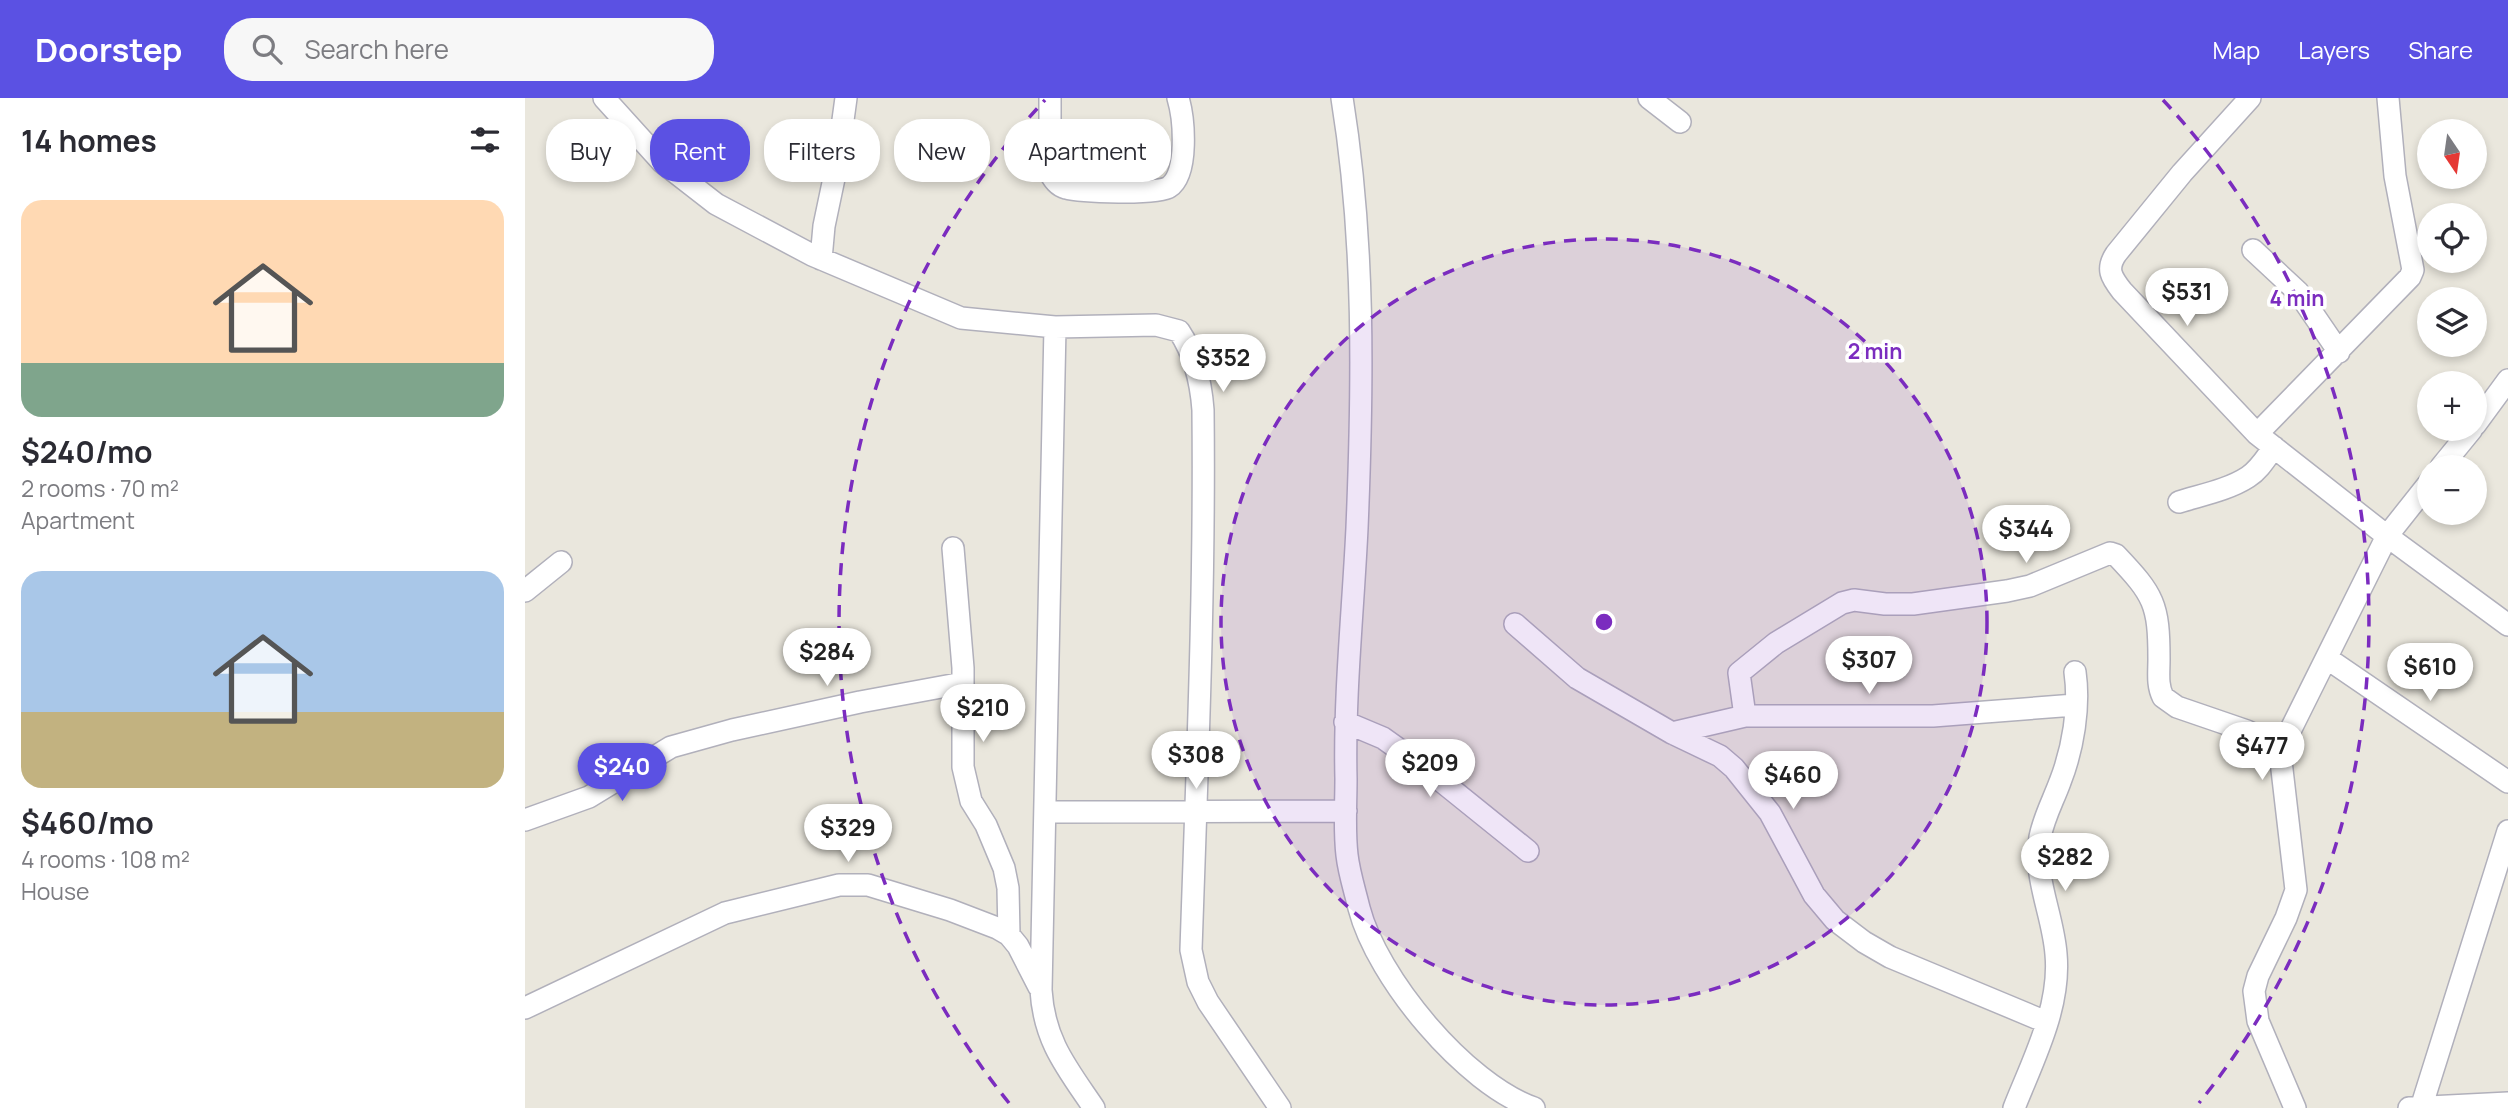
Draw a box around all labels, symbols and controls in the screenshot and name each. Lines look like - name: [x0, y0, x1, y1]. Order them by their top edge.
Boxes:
- search box: [224, 18, 714, 81]
- text: Doorstep: [35, 27, 182, 72]
- icon: search: [248, 30, 286, 68]
- text: Search here: [304, 31, 449, 67]
- text: Map: [2213, 33, 2260, 66]
- text: Layers: [2298, 33, 2370, 66]
- text: Share: [2408, 33, 2473, 66]
- chip: Buy: [546, 119, 636, 182]
- chip: Rent: [650, 119, 750, 182]
- chip: Filters: [764, 119, 880, 182]
- chip: New: [894, 119, 990, 182]
- chip: Apartment: [1004, 119, 1171, 182]
- north arrow: [2417, 119, 2487, 189]
- map controls: [2417, 119, 2487, 525]
- text: 14 homes: [21, 120, 157, 161]
- icon: filters: [466, 121, 504, 159]
- button: locate: [2417, 203, 2487, 273]
- icon: home: [200, 245, 326, 371]
- pin: $531: [2146, 268, 2228, 328]
- text: $531: [2161, 275, 2213, 307]
- text: 4 min: [2270, 284, 2324, 312]
- button: layers: [2417, 287, 2487, 357]
- pin: $352: [1182, 334, 1264, 394]
- text: 2 min: [1848, 337, 1902, 365]
- text: $352: [1196, 341, 1250, 373]
- button: +: [2417, 371, 2487, 441]
- text: $240/mo: [21, 431, 152, 472]
- button: −: [2417, 455, 2487, 525]
- text: 2 rooms · 70 m²: [21, 472, 179, 504]
- text: Apartment: [21, 504, 135, 536]
- pin: $344: [1985, 505, 2067, 565]
- text: $344: [1998, 512, 2054, 544]
- centre of rings: [1592, 610, 1616, 634]
- icon: home: [200, 616, 326, 742]
- pin: $284: [786, 628, 868, 688]
- text: $284: [799, 635, 855, 667]
- pin: $307: [1828, 636, 1910, 696]
- text: $307: [1841, 643, 1897, 675]
- pin: $610: [2389, 644, 2471, 703]
- text: $610: [2403, 650, 2457, 682]
- pin: $210: [942, 684, 1024, 744]
- text: $210: [956, 691, 1010, 723]
- pin: $477: [2221, 722, 2303, 782]
- text: $477: [2235, 729, 2289, 761]
- pin: $308: [1155, 732, 1237, 791]
- text: $308: [1167, 738, 1225, 770]
- pin: $209: [1389, 740, 1471, 799]
- pin: $240: [581, 744, 663, 803]
- text: $209: [1401, 746, 1459, 778]
- text: $240: [594, 750, 650, 782]
- pin: $460: [1752, 752, 1834, 811]
- text: $460: [1764, 758, 1822, 790]
- text: $460/mo: [21, 802, 154, 843]
- pin: $329: [807, 804, 889, 864]
- text: $329: [820, 811, 876, 843]
- pin: $282: [2024, 834, 2106, 893]
- text: $282: [2037, 840, 2093, 872]
- text: 4 rooms · 108 m²: [21, 843, 190, 875]
- text: House: [21, 875, 90, 907]

